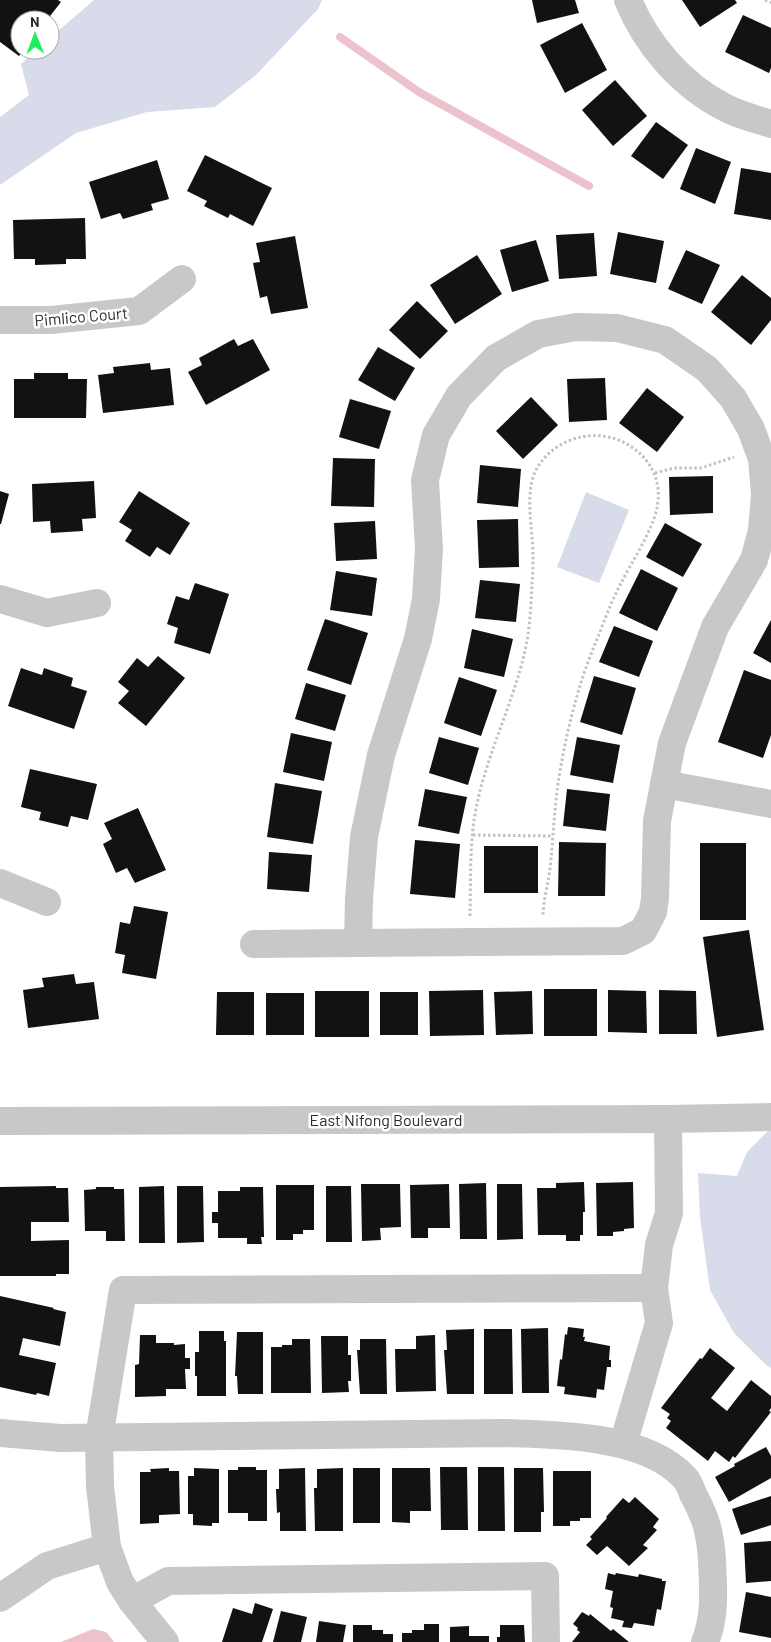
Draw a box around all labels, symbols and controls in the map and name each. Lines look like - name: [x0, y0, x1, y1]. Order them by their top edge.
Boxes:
- north arrow: [10, 10, 60, 60]
- text: N: [30, 13, 40, 30]
- street label: Pimlico Court: [34, 302, 128, 330]
- street label: East Nifong Boulevard: [310, 1110, 462, 1129]

